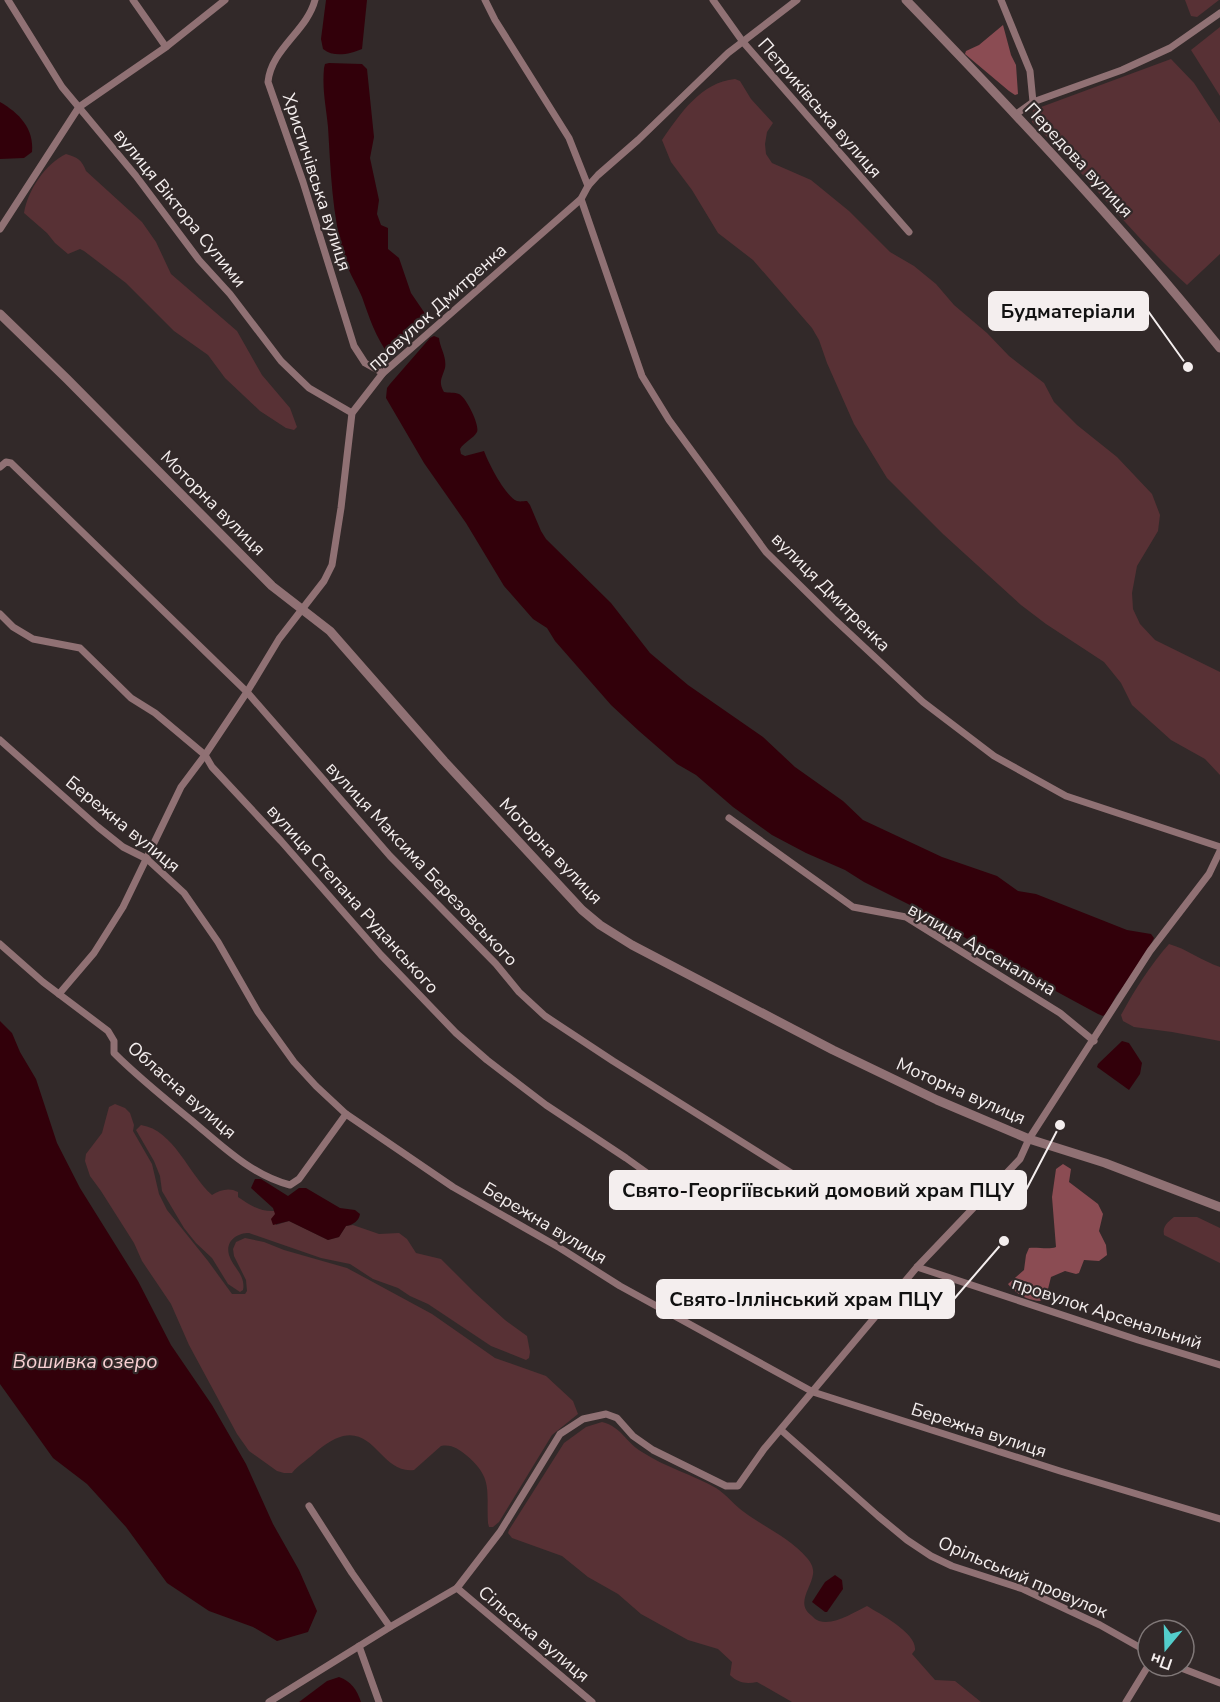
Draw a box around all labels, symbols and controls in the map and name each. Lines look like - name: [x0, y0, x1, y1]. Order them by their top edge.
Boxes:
- street label: Петриківська вулиця: [752, 33, 888, 183]
- street label: Христичівська вулиця: [277, 90, 357, 274]
- street label: Передова вулиця: [1019, 97, 1139, 223]
- street label: вулиця Віктора Сулими: [108, 124, 252, 292]
- street label: провулок Дмитренка: [362, 238, 512, 376]
- callout: Будматеріали: [989, 292, 1148, 330]
- text: Будматеріали: [1001, 298, 1135, 325]
- street label: Моторна вулиця: [155, 445, 271, 561]
- street label: вулиця Дмитренка: [766, 527, 896, 657]
- street label: вулиця Максима Березовського: [321, 757, 523, 971]
- street label: Бережна вулиця: [61, 770, 185, 878]
- street label: Моторна вулиця: [494, 793, 608, 909]
- street label: вулиця Степана Руданського: [261, 799, 445, 999]
- street label: вулиця Арсенальна: [904, 897, 1060, 1001]
- street label: Обласна вулиця: [122, 1036, 242, 1144]
- street label: Моторна вулиця: [892, 1052, 1030, 1130]
- callout: Свято-Георгіївський домовий храм ПЦУ: [610, 1171, 1026, 1209]
- street label: Бережна вулиця: [478, 1176, 612, 1270]
- text: Свято-Георгіївський домовий храм ПЦУ: [622, 1177, 1015, 1204]
- street label: провулок Арсенальний: [1009, 1271, 1205, 1355]
- callout: Свято-Іллінський храм ПЦУ: [657, 1280, 954, 1318]
- text: Свято-Іллінський храм ПЦУ: [669, 1286, 944, 1313]
- water label: Вошивка озеро: [12, 1348, 158, 1375]
- street label: Бережна вулиця: [908, 1397, 1050, 1463]
- street label: Орільський провулок: [934, 1530, 1112, 1624]
- street label: Сільська вулиця: [473, 1580, 595, 1688]
- north arrow: [1136, 1618, 1196, 1678]
- text: Пн: [1147, 1647, 1175, 1675]

